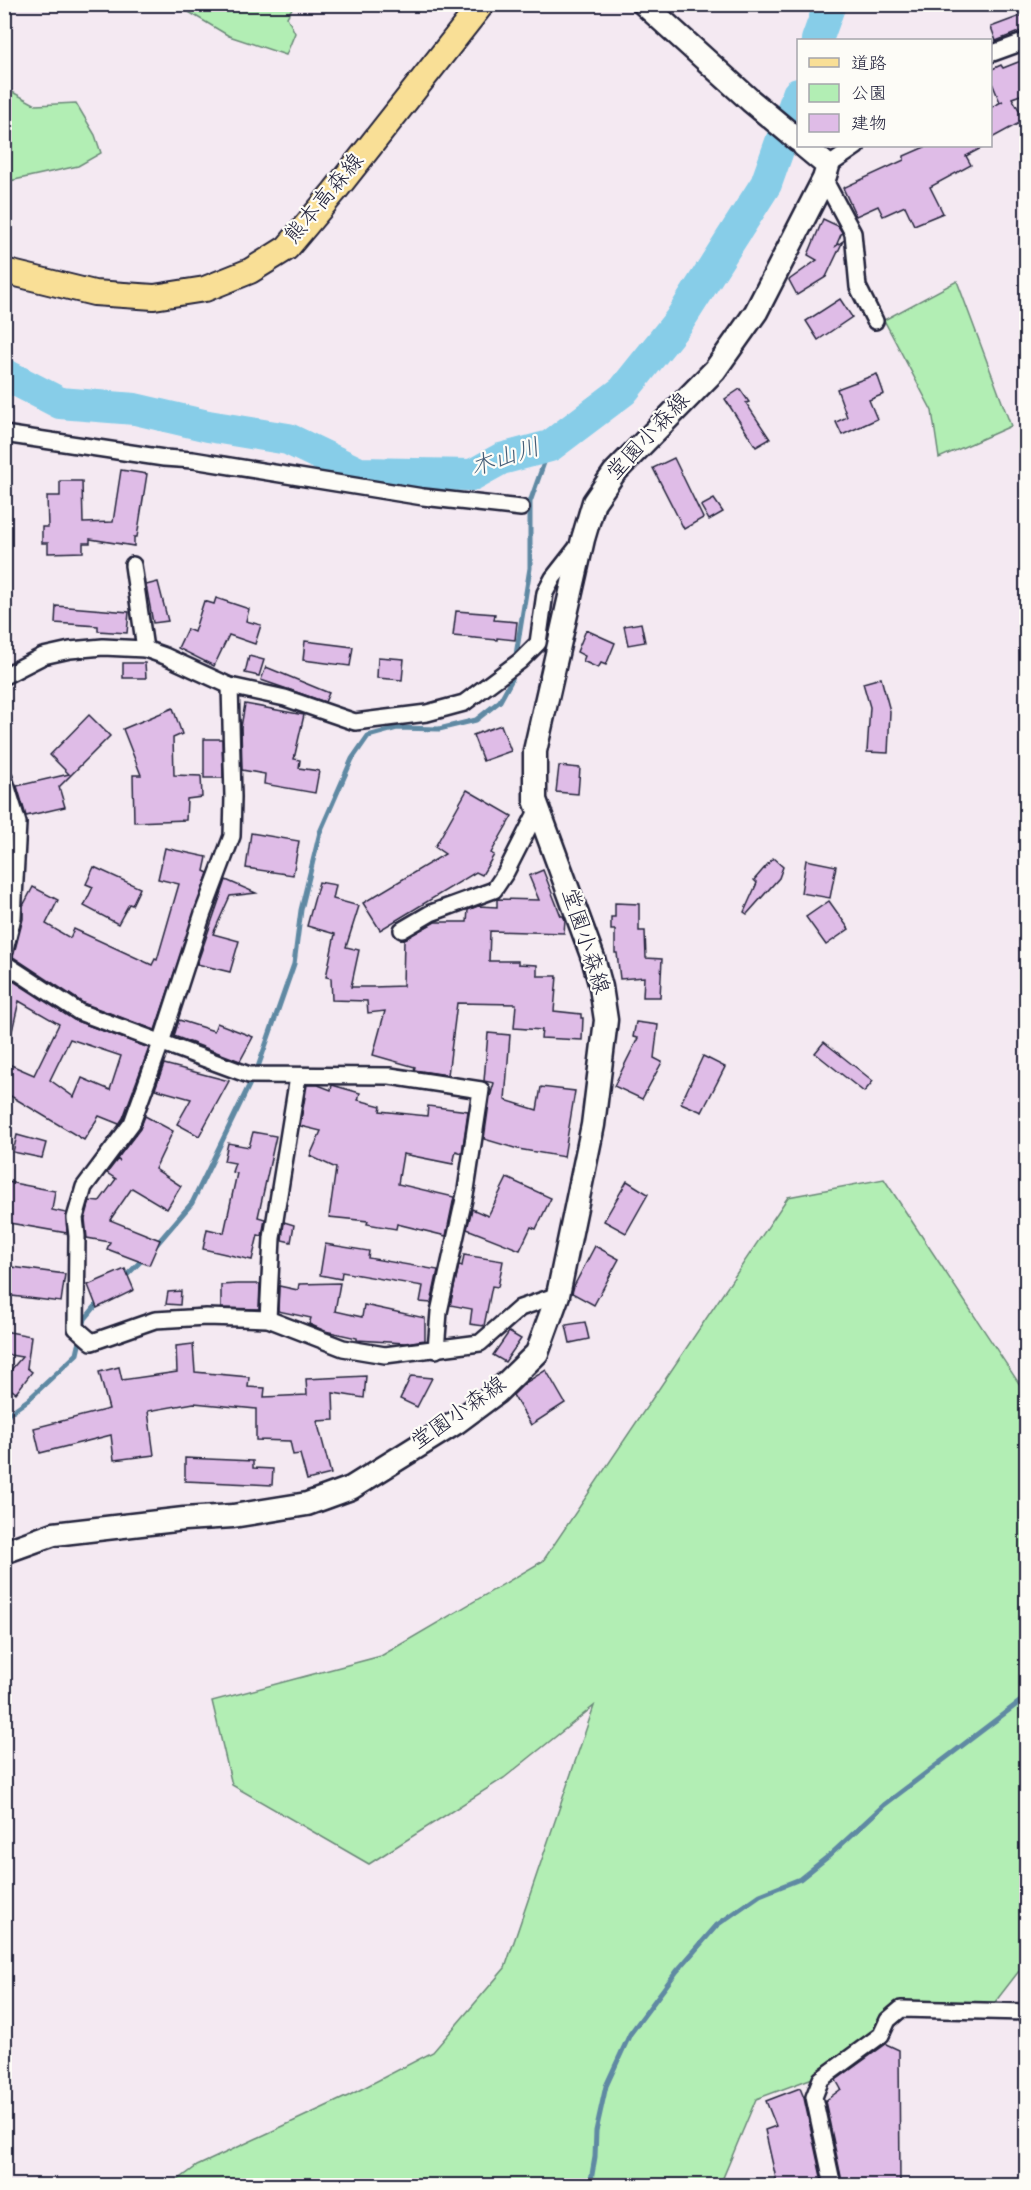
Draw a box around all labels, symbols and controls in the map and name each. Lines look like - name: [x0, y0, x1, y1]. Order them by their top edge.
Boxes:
- legend: [797, 39, 992, 147]
- text: 道路: [851, 54, 887, 76]
- text: 公園: [851, 85, 887, 106]
- text: 建物: [851, 114, 887, 136]
- street label: 熊本高森線: [280, 149, 371, 250]
- street label: 堂園小森線: [602, 388, 697, 487]
- water label: 木山川: [467, 434, 545, 485]
- street label: 堂園小森線: [554, 885, 613, 998]
- street label: 堂園小森線: [407, 1372, 513, 1457]

